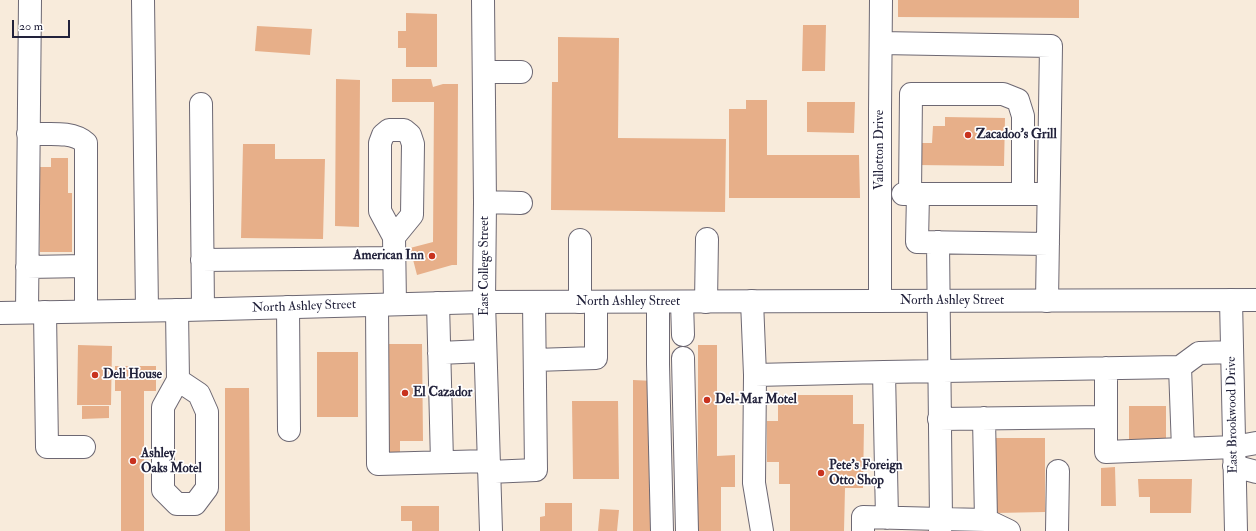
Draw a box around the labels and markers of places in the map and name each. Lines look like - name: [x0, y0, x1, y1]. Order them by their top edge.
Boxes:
- place label: Zacadoo's Grill: [976, 127, 1057, 143]
- marker: Zacadoo's Grill: [963, 130, 973, 140]
- place label: American Inn: [353, 248, 424, 264]
- marker: American Inn: [427, 251, 437, 261]
- place label: Deli House: [103, 367, 162, 383]
- marker: Deli House: [90, 370, 100, 380]
- place label: El Cazador: [413, 385, 472, 401]
- marker: El Cazador: [400, 388, 410, 398]
- place label: Del-Mar Motel: [715, 392, 797, 408]
- marker: Del-Mar Motel: [702, 395, 712, 405]
- place label: Ashley Oaks Motel: [141, 446, 202, 477]
- marker: Ashley Oaks Motel: [128, 456, 138, 466]
- place label: Pete's Foreign Otto Shop: [829, 458, 903, 489]
- marker: Pete's Foreign Otto Shop: [816, 468, 826, 478]

